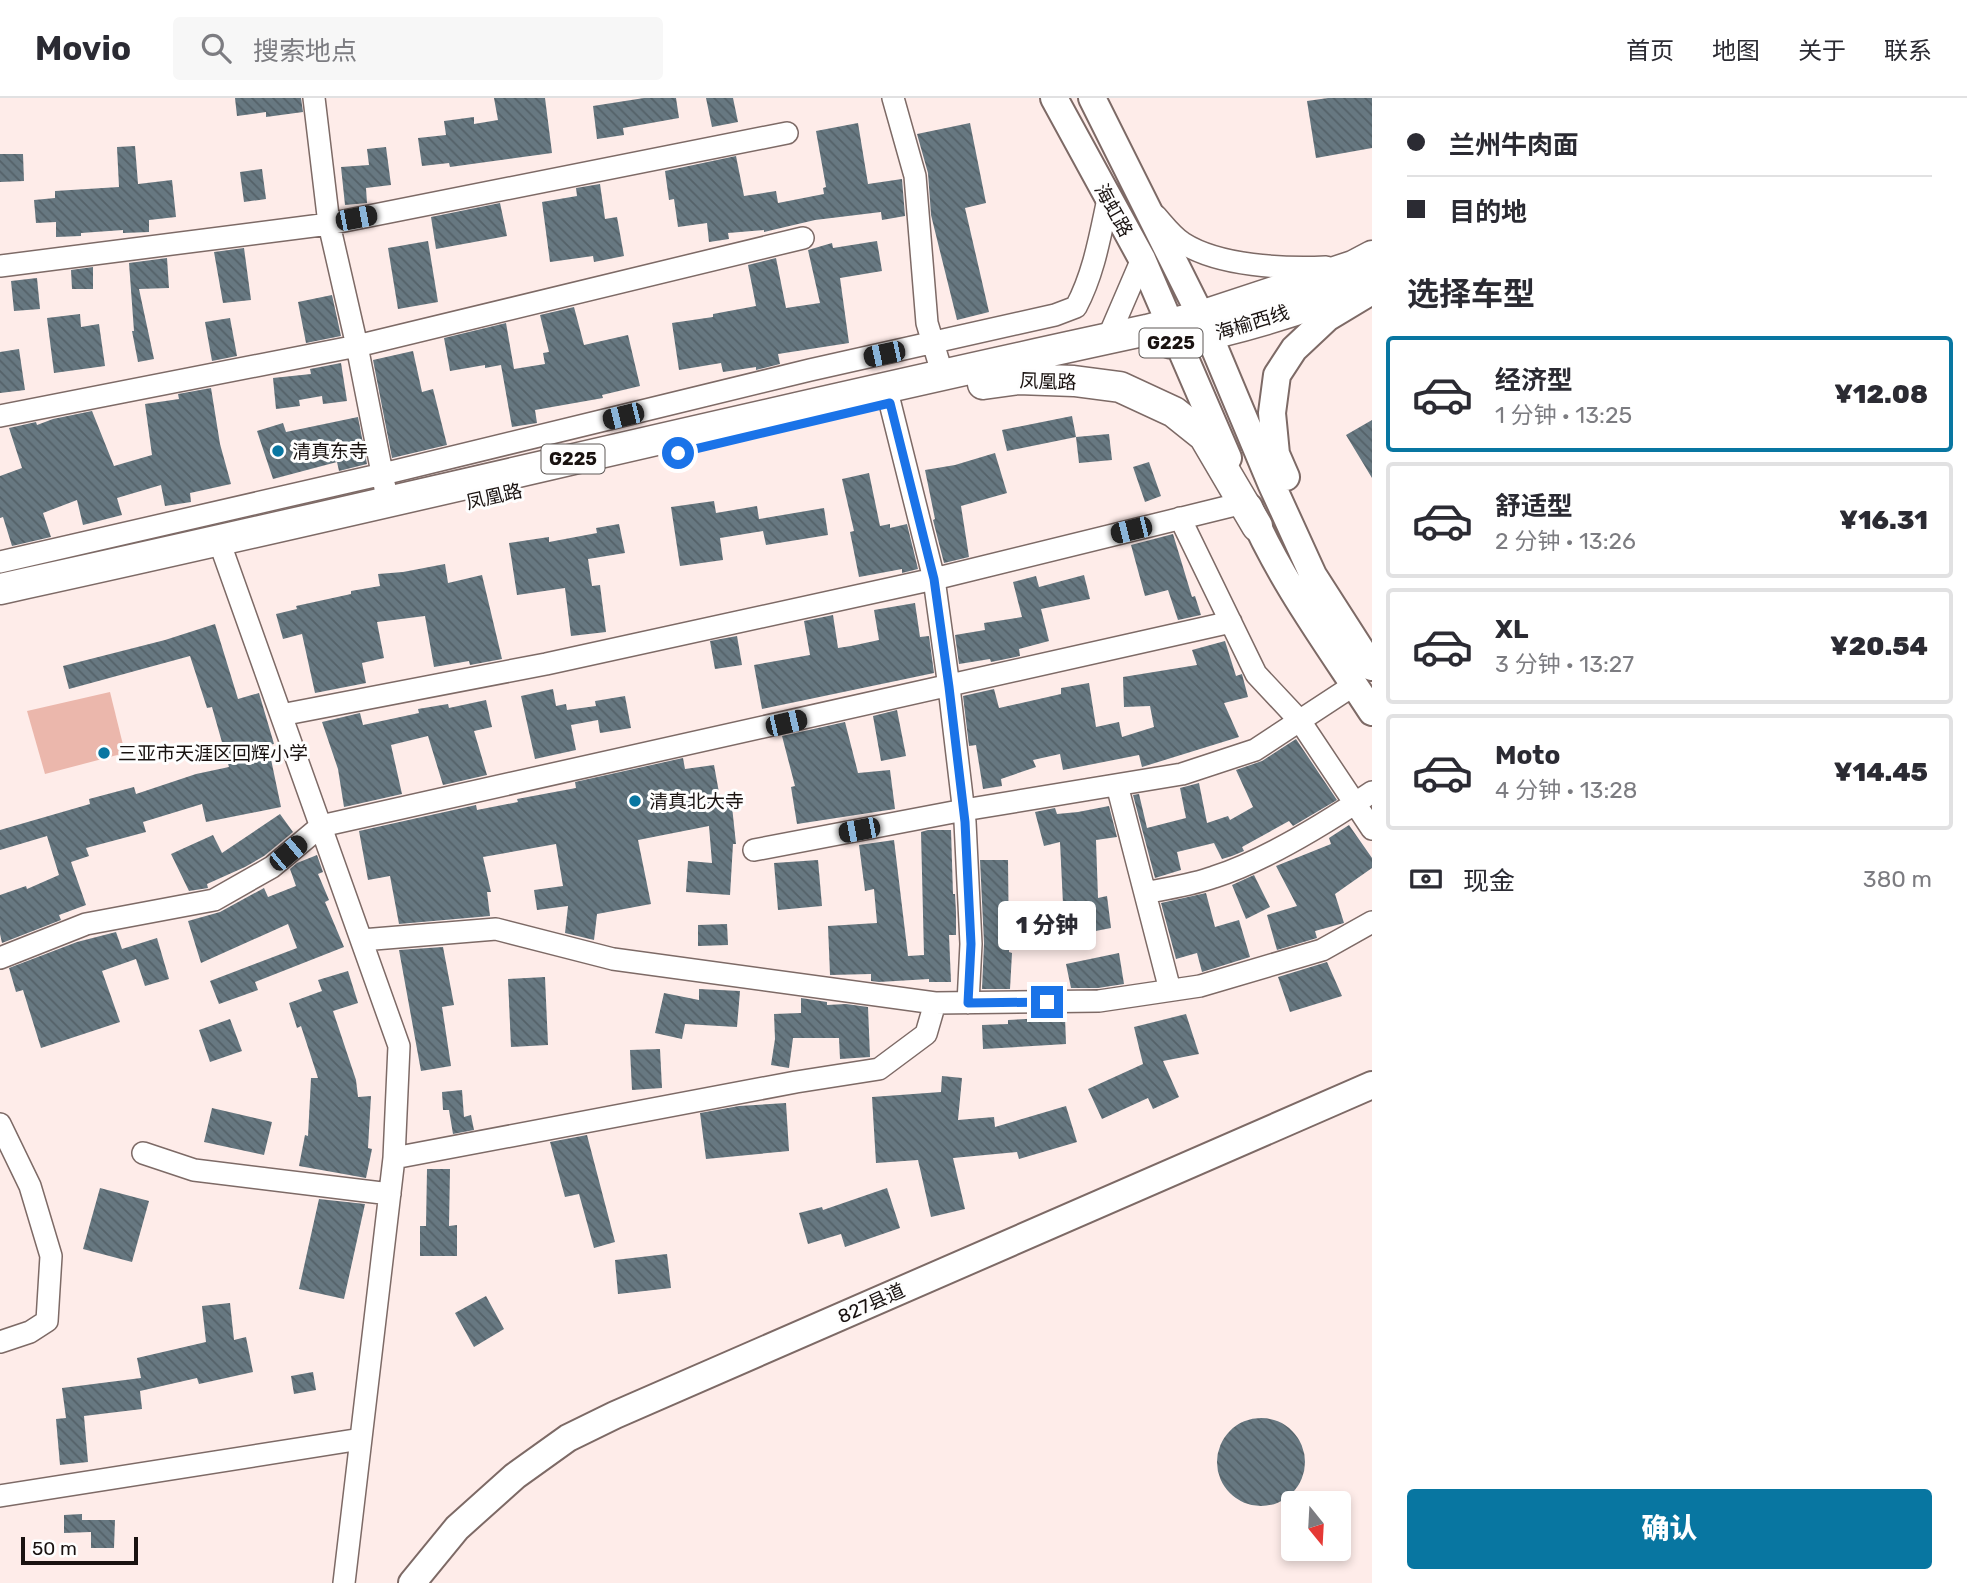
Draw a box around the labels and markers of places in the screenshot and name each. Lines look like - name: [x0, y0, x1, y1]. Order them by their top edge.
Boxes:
- place label: 清真东寺: [292, 440, 368, 463]
- marker: 清真东寺: [270, 443, 286, 459]
- place label: 三亚市天涯区回辉小学: [118, 742, 308, 765]
- marker: 三亚市天涯区回辉小学: [96, 745, 112, 761]
- place label: 清真北大寺: [649, 790, 744, 813]
- marker: 清真北大寺: [627, 793, 643, 809]

